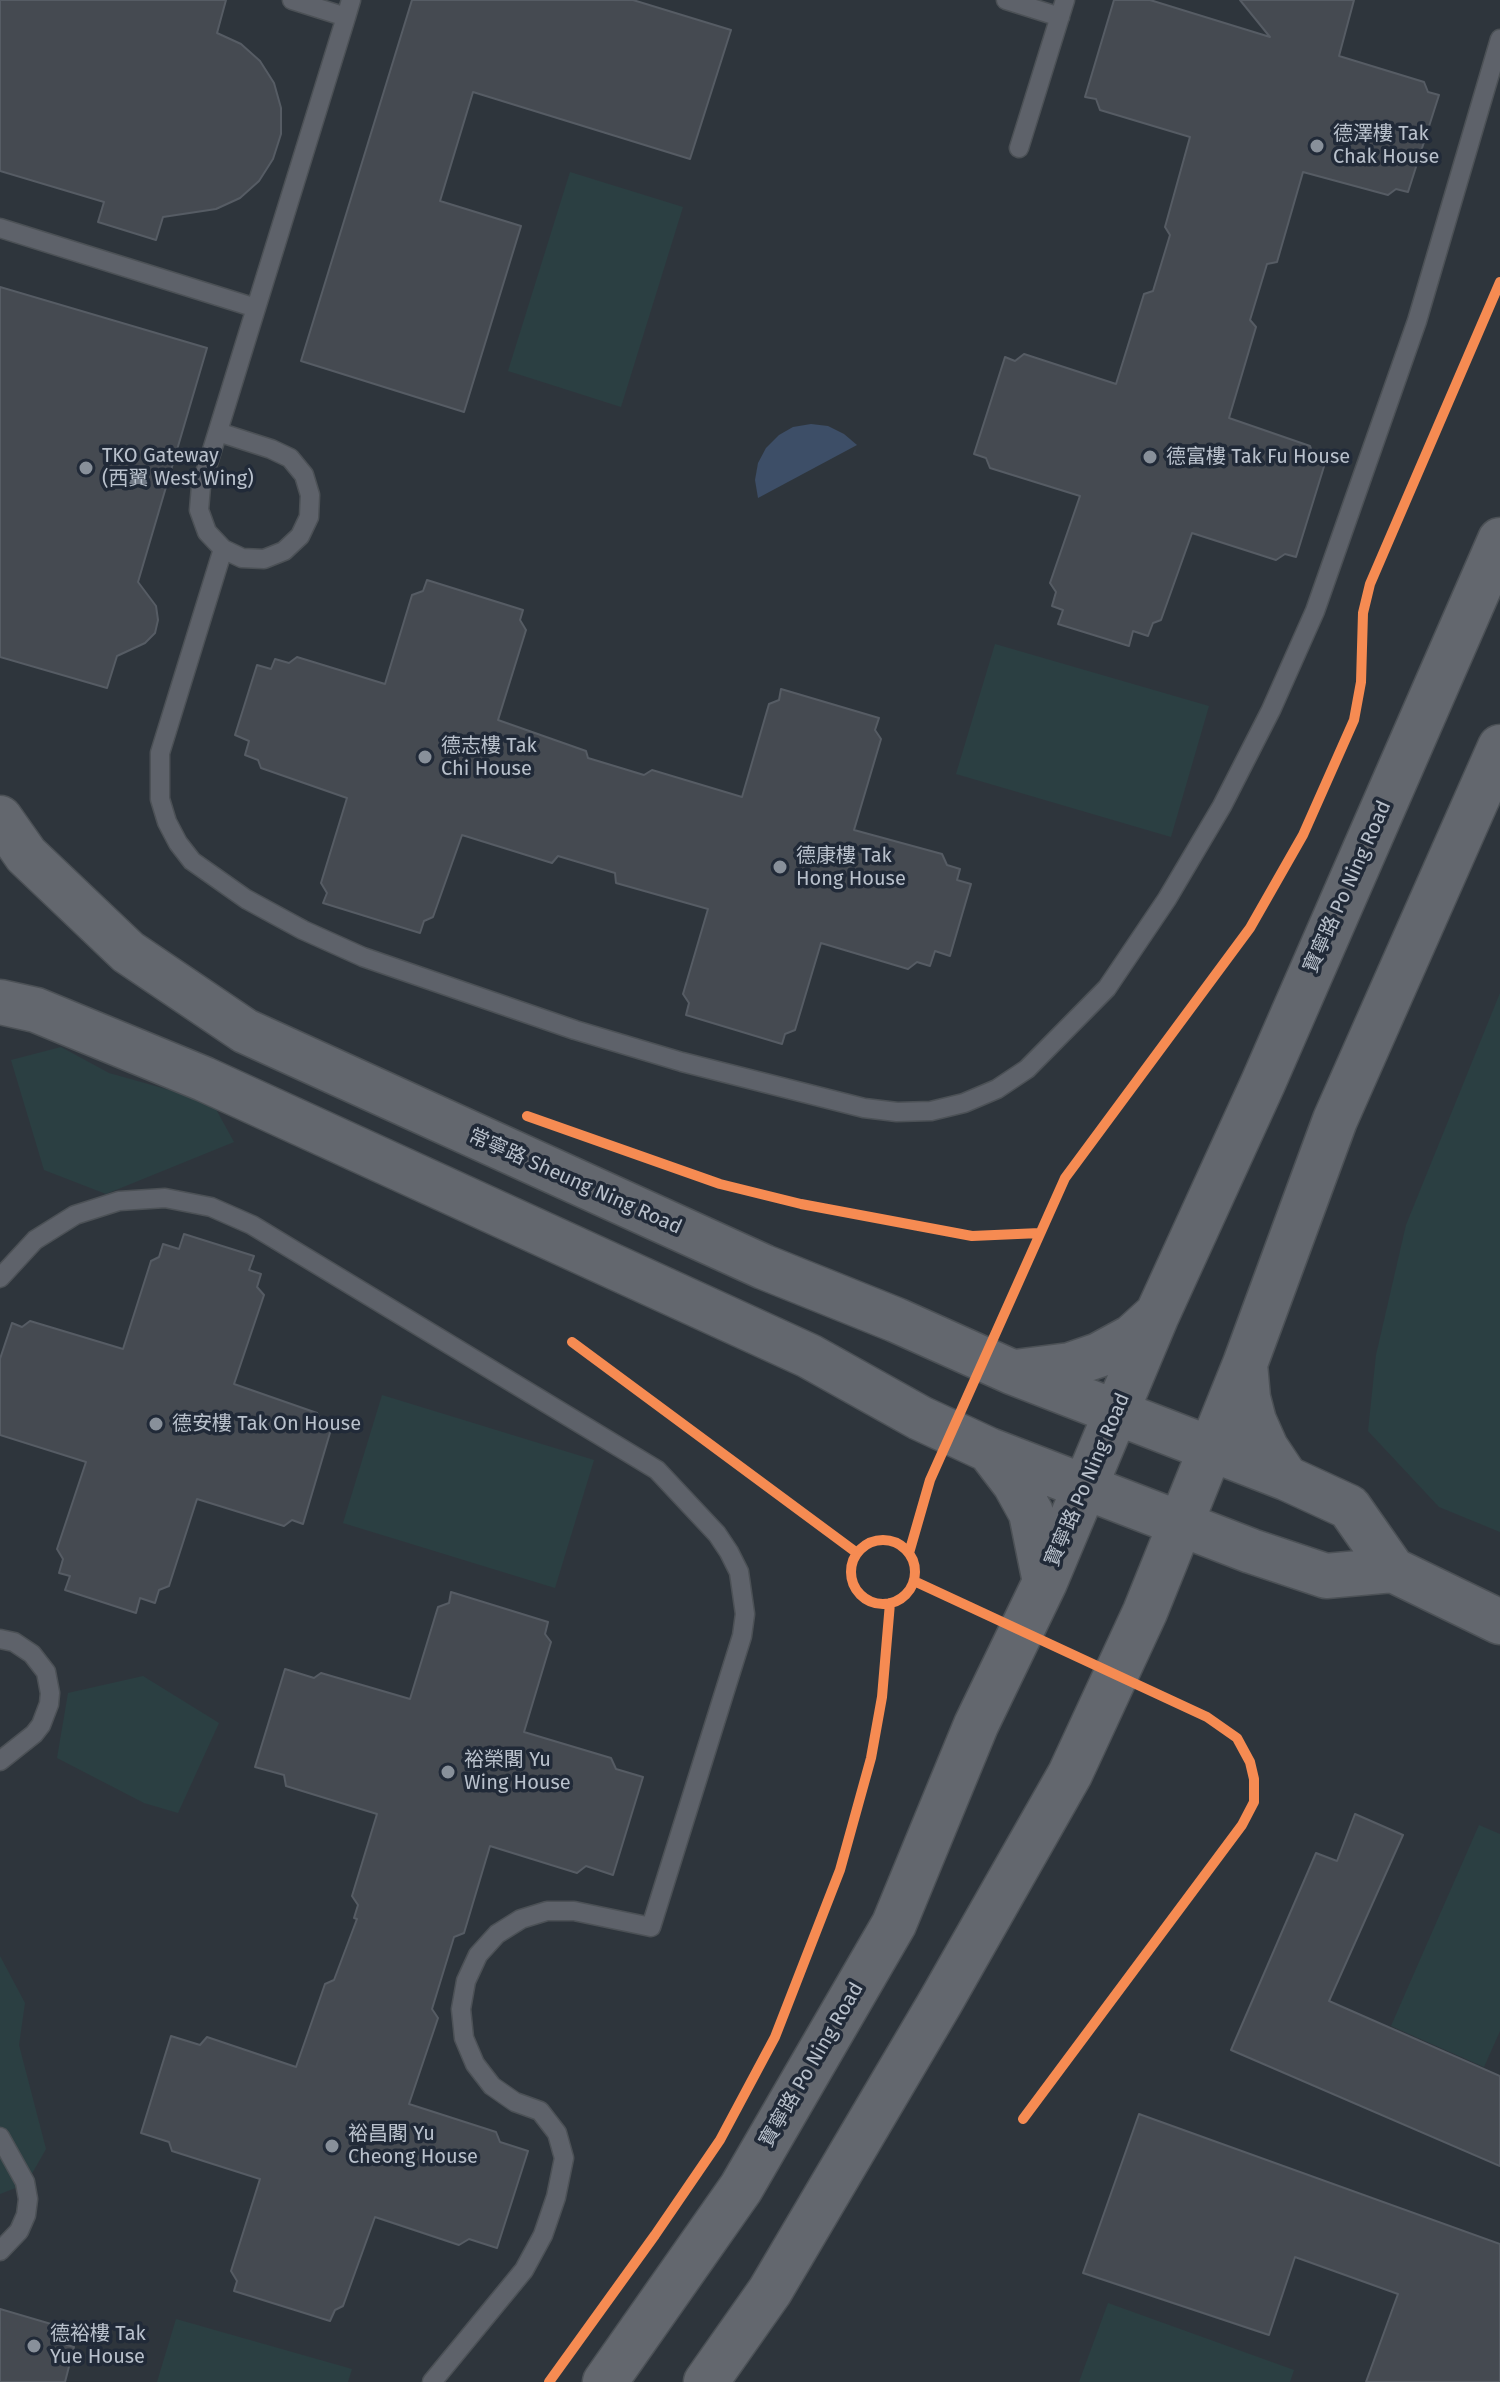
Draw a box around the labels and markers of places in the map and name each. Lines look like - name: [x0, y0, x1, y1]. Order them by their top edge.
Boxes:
- place label: 德澤樓 Tak Chak House: [1333, 122, 1439, 169]
- marker: 德澤樓 Tak Chak House: [1308, 137, 1326, 155]
- place label: TKO Gateway (西翼 West Wing): [102, 444, 254, 491]
- place label: 德富樓 Tak Fu House: [1166, 445, 1350, 469]
- marker: 德富樓 Tak Fu House: [1141, 448, 1159, 466]
- marker: TKO Gateway (西翼 West Wing): [77, 459, 95, 477]
- place label: 德志樓 Tak Chi House: [441, 734, 537, 781]
- marker: 德志樓 Tak Chi House: [416, 748, 434, 766]
- place label: 德康樓 Tak Hong House: [796, 844, 906, 891]
- marker: 德康樓 Tak Hong House: [771, 858, 789, 876]
- place label: 德安樓 Tak On House: [172, 1412, 361, 1436]
- marker: 德安樓 Tak On House: [147, 1415, 165, 1433]
- place label: 裕榮閣 Yu Wing House: [464, 1748, 571, 1795]
- marker: 裕榮閣 Yu Wing House: [439, 1763, 457, 1781]
- place label: 裕昌閣 Yu Cheong House: [348, 2122, 478, 2169]
- marker: 裕昌閣 Yu Cheong House: [323, 2137, 341, 2155]
- place label: 德裕樓 Tak Yue House: [50, 2322, 146, 2369]
- marker: 德裕樓 Tak Yue House: [25, 2337, 43, 2355]

